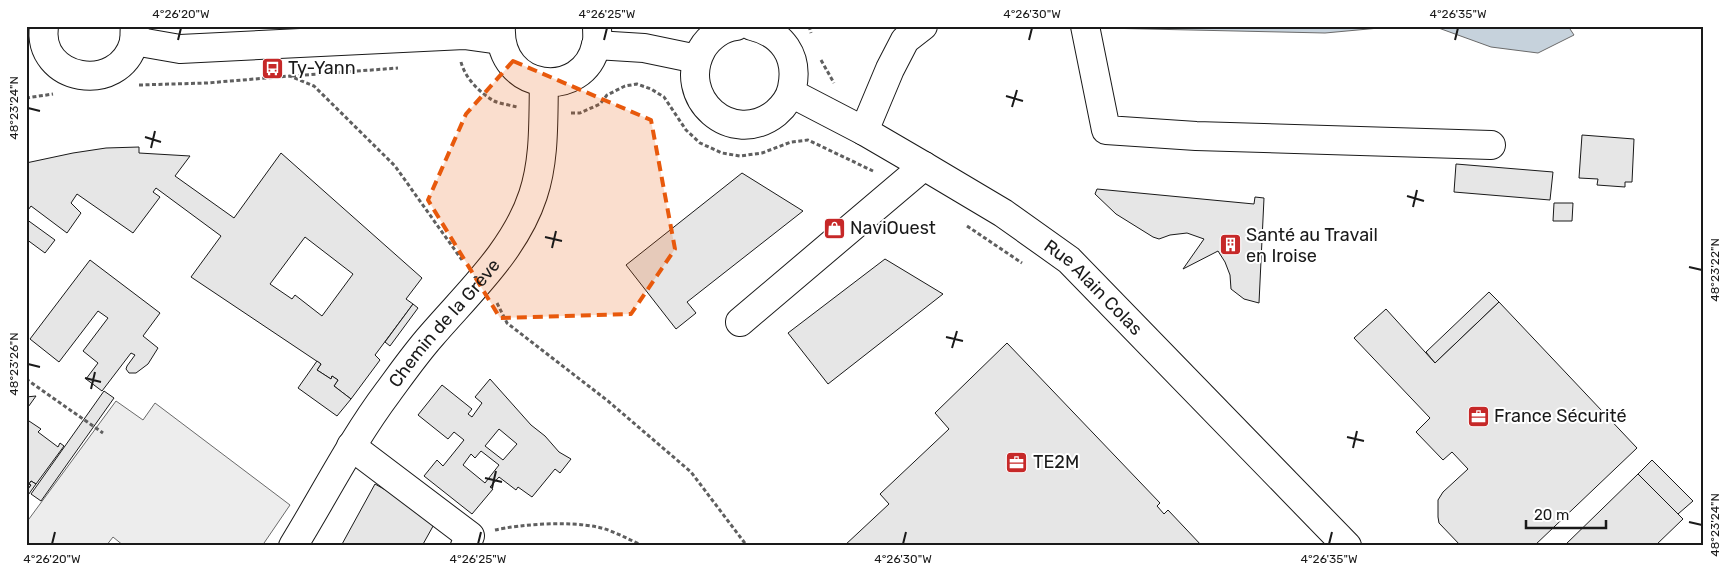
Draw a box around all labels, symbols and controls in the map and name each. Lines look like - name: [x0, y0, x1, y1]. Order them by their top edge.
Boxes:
- text: 4°26'20"W: [152, 7, 210, 21]
- text: 4°26'25"W: [579, 7, 636, 21]
- text: 4°26'30"W: [1003, 7, 1061, 21]
- text: 4°26'35"W: [1429, 7, 1487, 21]
- bus stop icon: Ty-Yann: [260, 56, 284, 80]
- place label: Ty-Yann: [288, 57, 356, 79]
- text: 48°23'24"N: [7, 76, 21, 140]
- shop icon: NaviOuest: [822, 216, 846, 240]
- place label: NaviOuest: [850, 217, 936, 239]
- place label: Santé au Travail en Iroise: [1246, 224, 1378, 267]
- building icon: Santé au Travail en Iroise: [1218, 233, 1242, 257]
- street label: Rue Alain Colas: [1040, 235, 1147, 340]
- text: 48°23'22"N: [1708, 238, 1722, 302]
- street label: Chemin de la Grève: [384, 255, 505, 392]
- text: 48°23'26"N: [7, 332, 21, 396]
- office icon: France Sécurité: [1466, 404, 1490, 428]
- place label: France Sécurité: [1494, 405, 1627, 427]
- office icon: TE2M: [1005, 450, 1029, 474]
- place label: TE2M: [1033, 451, 1079, 473]
- text: 48°23'24"N: [1708, 493, 1722, 557]
- scale bar: [1526, 497, 1606, 529]
- text: 20 m: [1534, 506, 1569, 524]
- text: 4°26'20"W: [23, 552, 81, 566]
- text: 4°26'25"W: [450, 552, 507, 566]
- text: 4°26'30"W: [874, 552, 932, 566]
- text: 4°26'35"W: [1300, 552, 1358, 566]

